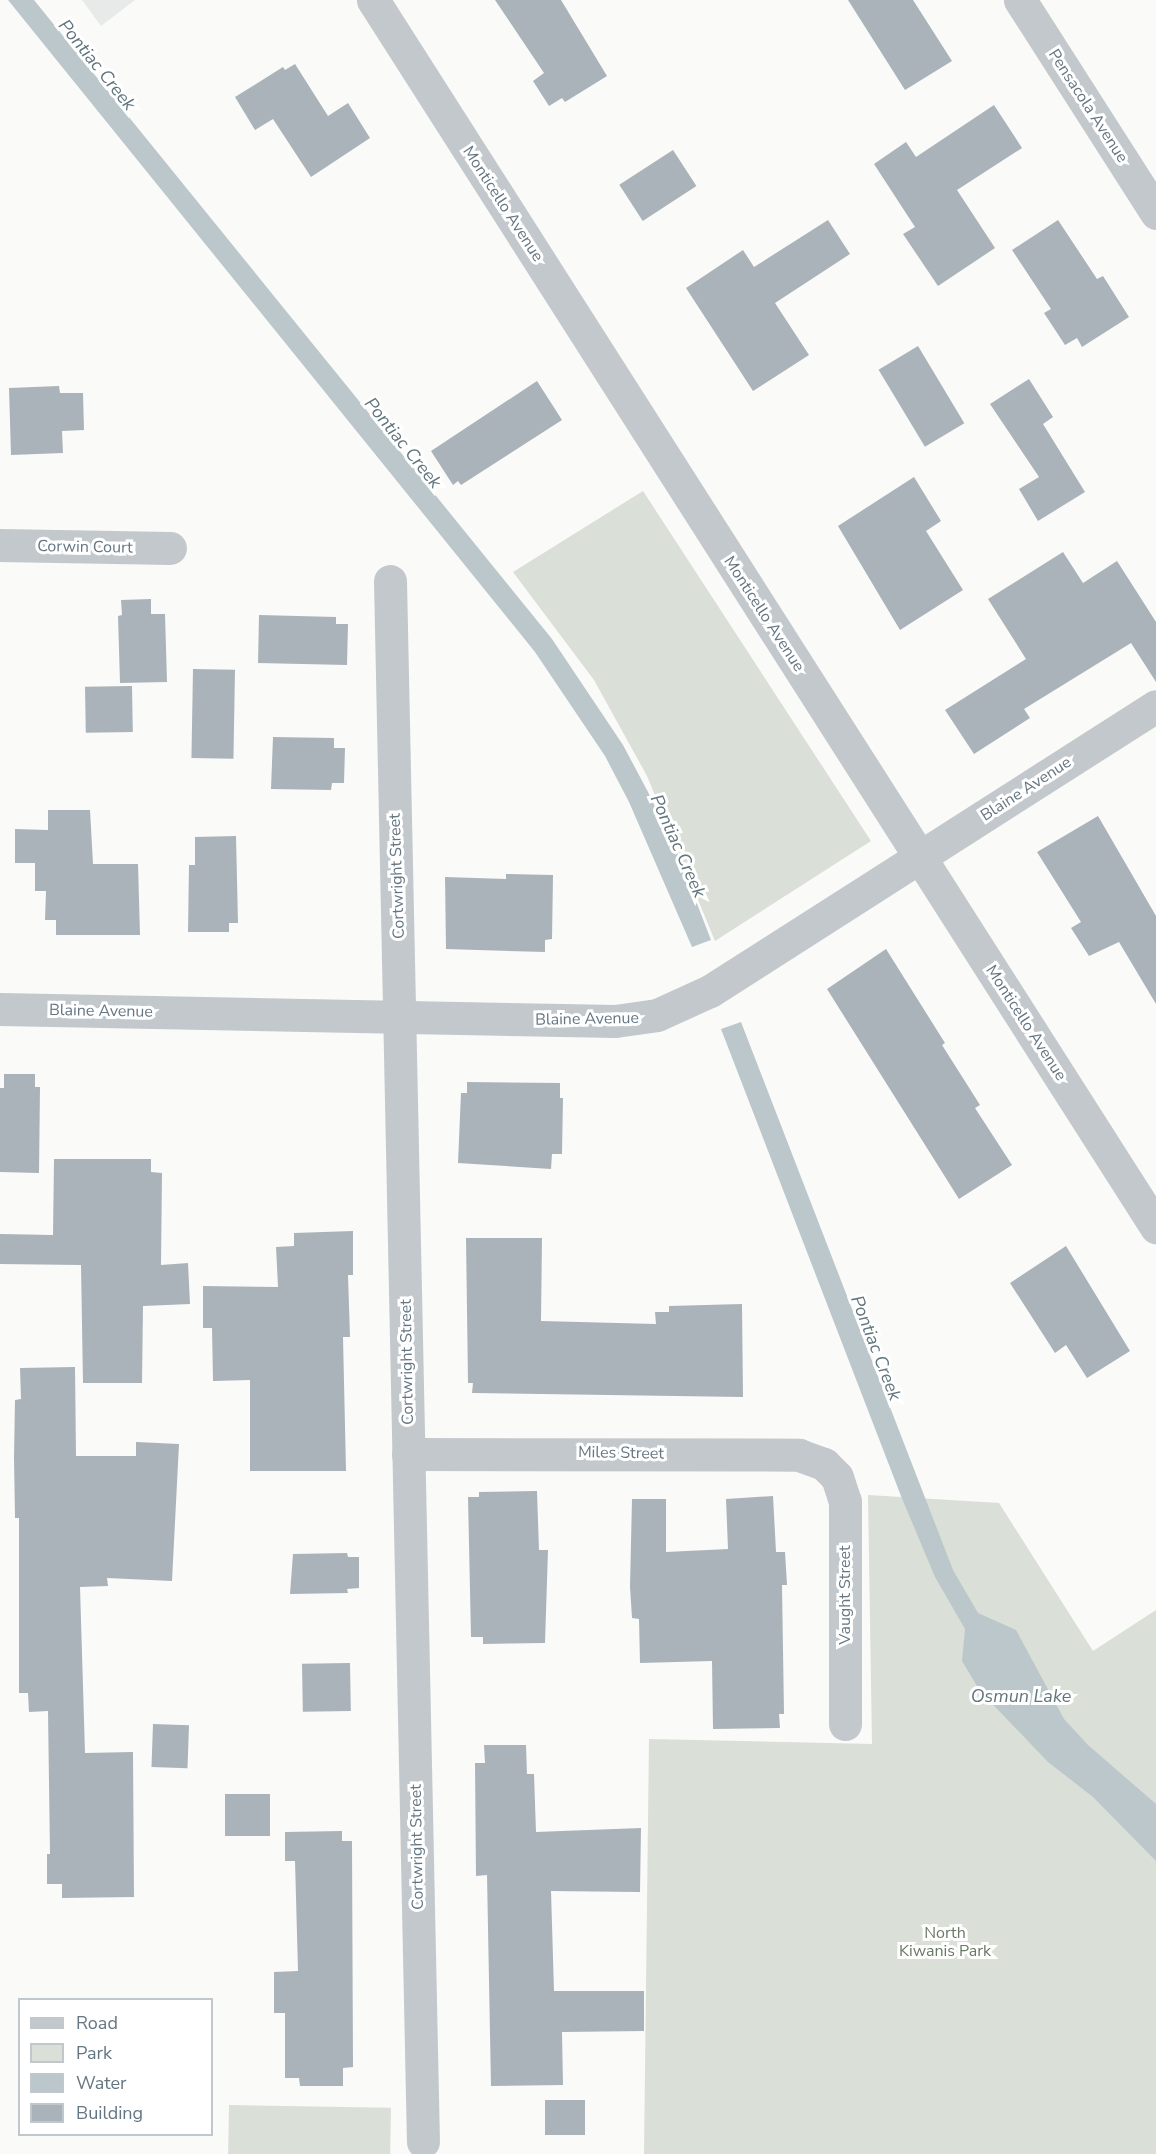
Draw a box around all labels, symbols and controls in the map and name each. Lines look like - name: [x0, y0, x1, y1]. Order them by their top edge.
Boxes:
- water label: Pontiac Creek: [54, 15, 140, 115]
- street label: Pensacola Avenue: [1044, 46, 1132, 166]
- street label: Monticello Avenue: [459, 143, 547, 265]
- water label: Pontiac Creek: [360, 393, 446, 493]
- street label: Corwin Court: [37, 537, 133, 557]
- street label: Monticello Avenue: [720, 553, 808, 675]
- street label: Blaine Avenue: [977, 753, 1075, 825]
- water label: Pontiac Creek: [646, 791, 710, 901]
- street label: Cortwright Street: [385, 813, 409, 939]
- street label: Monticello Avenue: [982, 962, 1070, 1084]
- street label: Blaine Avenue: [49, 1000, 153, 1022]
- street label: Blaine Avenue: [535, 1008, 639, 1030]
- water label: Pontiac Creek: [846, 1292, 906, 1404]
- street label: Cortwright Street: [396, 1299, 418, 1425]
- street label: Miles Street: [578, 1443, 664, 1463]
- street label: Vaught Street: [835, 1545, 855, 1645]
- water label: Osmun Lake: [971, 1685, 1071, 1707]
- street label: Cortwright Street: [406, 1784, 428, 1910]
- park label: North Kiwanis Park: [899, 1923, 991, 1961]
- legend: [18, 1998, 213, 2136]
- text: Road: [76, 2011, 118, 2035]
- text: Park: [76, 2041, 112, 2065]
- text: Water: [76, 2071, 127, 2095]
- text: Building: [76, 2101, 143, 2125]

